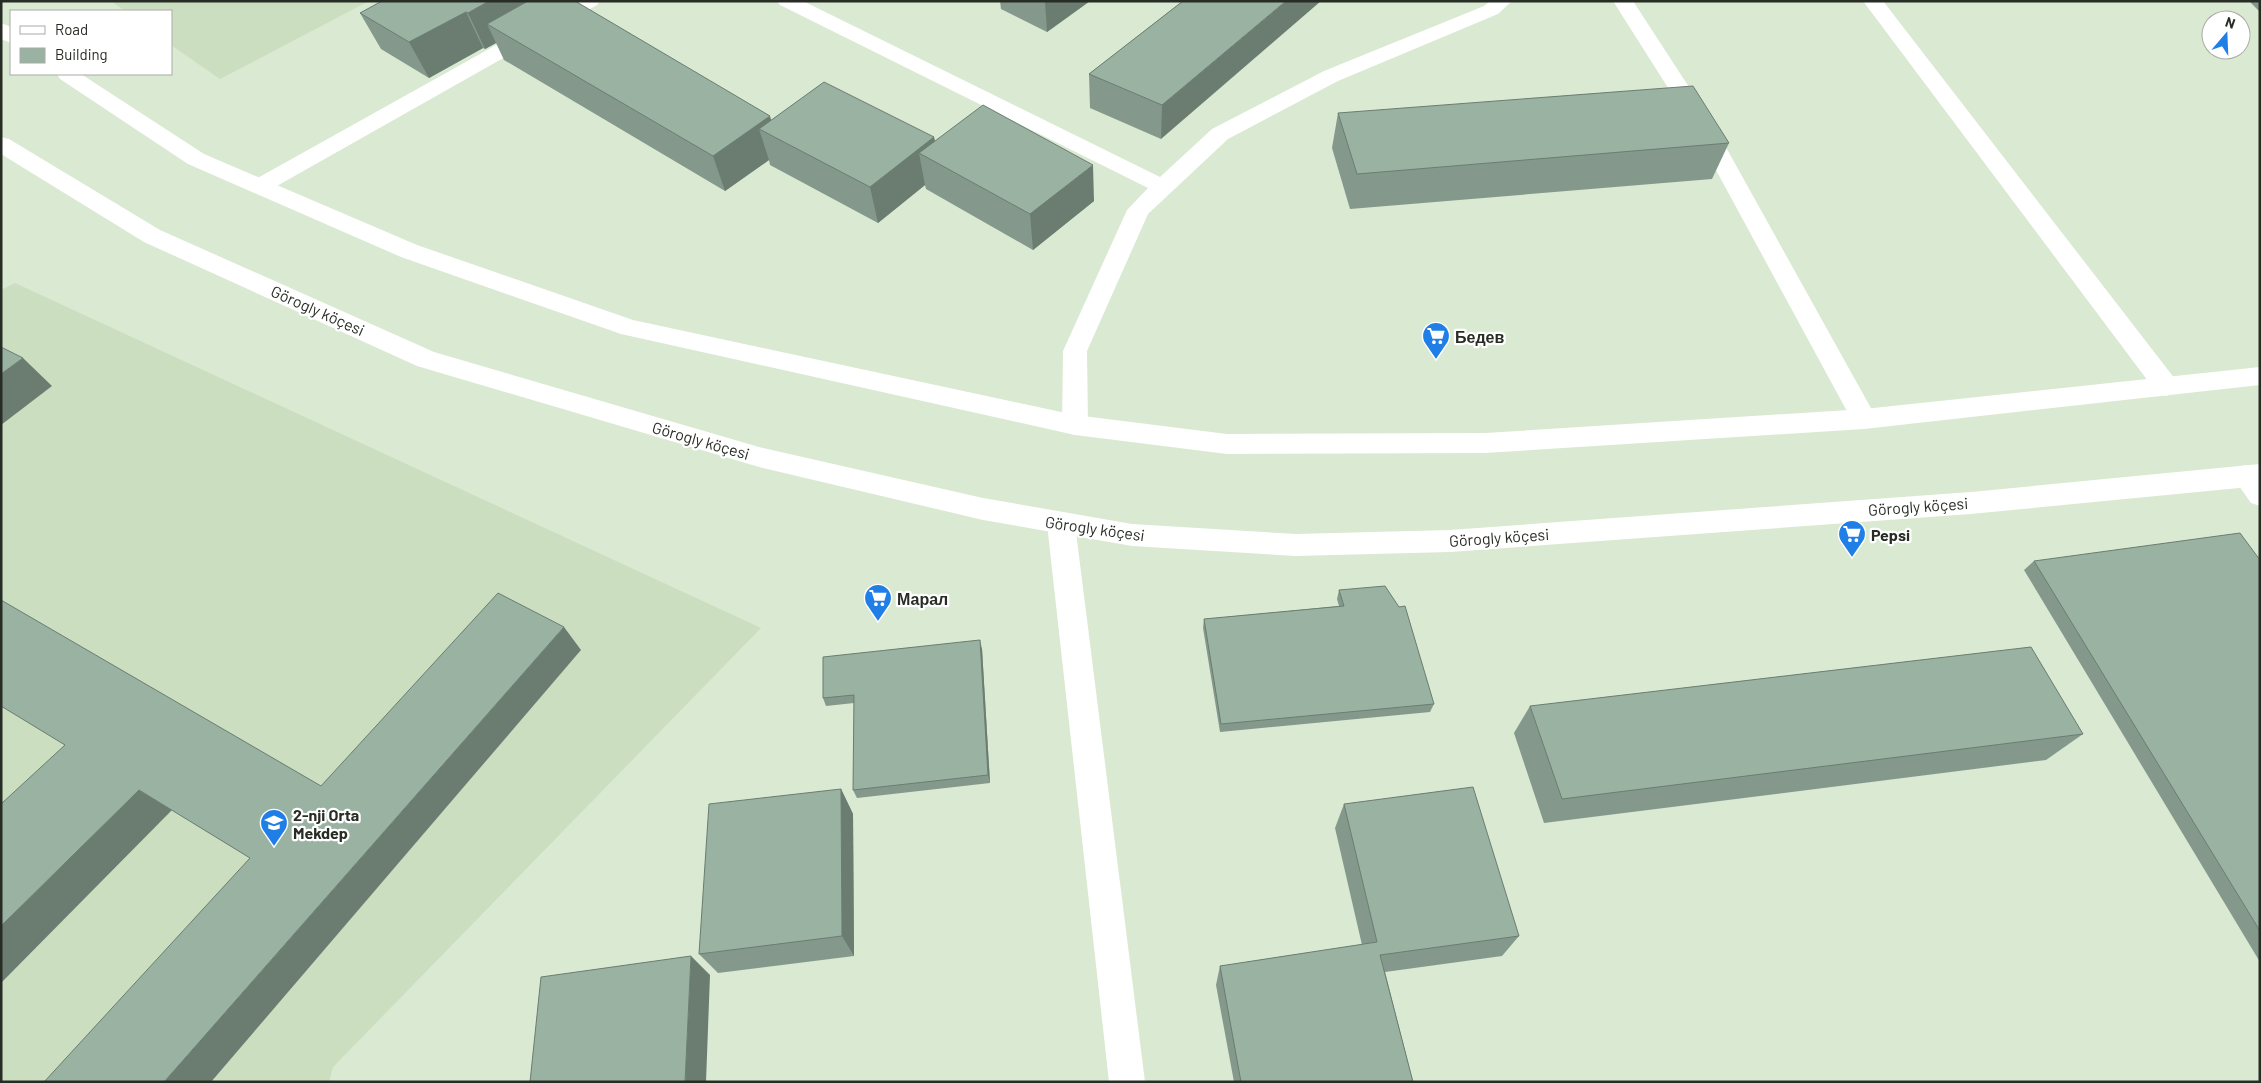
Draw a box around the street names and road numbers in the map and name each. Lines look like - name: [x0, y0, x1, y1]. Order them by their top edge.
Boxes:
- street label: Görogly köçesi: [268, 281, 368, 339]
- street label: Görogly köçesi: [650, 417, 752, 463]
- street label: Görogly köçesi: [1867, 493, 1969, 519]
- street label: Görogly köçesi: [1044, 512, 1146, 544]
- street label: Görogly köçesi: [1448, 524, 1550, 550]

